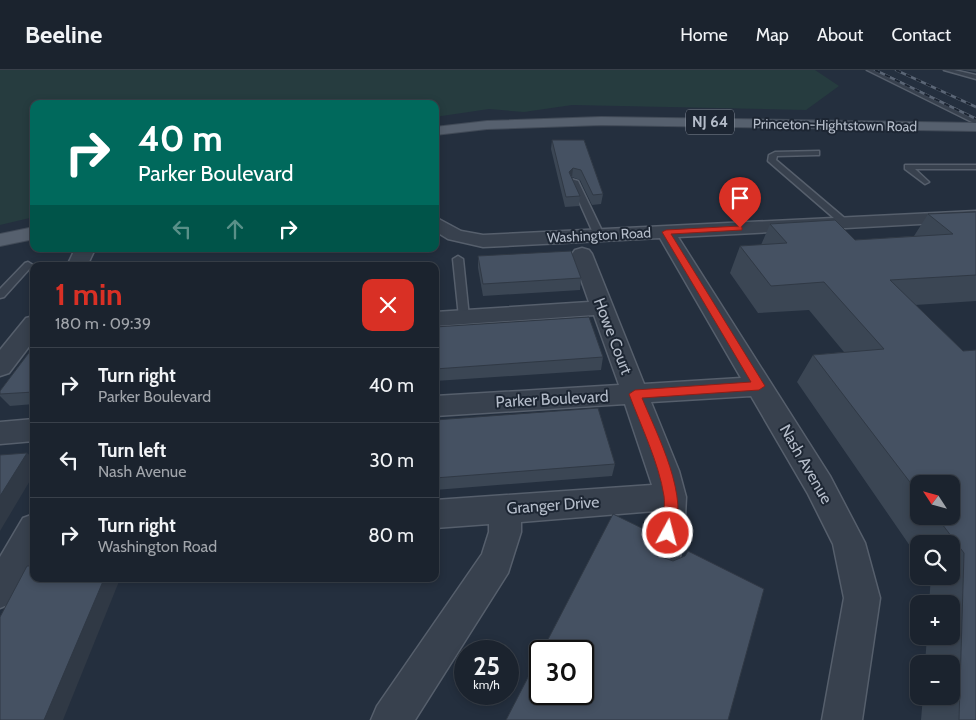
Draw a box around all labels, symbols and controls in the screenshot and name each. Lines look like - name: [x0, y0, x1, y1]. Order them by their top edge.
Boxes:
- text: Beeline: [25, 20, 102, 49]
- text: Home: [680, 24, 728, 46]
- text: Map: [756, 24, 789, 46]
- text: About: [817, 24, 863, 46]
- text: Contact: [891, 24, 951, 46]
- road number: NJ 64: [686, 110, 734, 134]
- street label: Princeton-Hightstown Road: [753, 115, 917, 135]
- text: 40 m: [138, 117, 223, 160]
- icon: right: [55, 120, 120, 185]
- text: Parker Boulevard: [138, 160, 293, 187]
- pin: [719, 177, 761, 228]
- icon: arrive: [726, 184, 754, 212]
- icon: left: [168, 215, 196, 243]
- icon: ahead: [221, 215, 249, 243]
- icon: right: [274, 215, 302, 243]
- street label: Washington Road: [546, 223, 652, 247]
- text: 1 min: [55, 276, 123, 313]
- button: close: [362, 279, 414, 331]
- street label: Howe Court: [590, 295, 636, 377]
- text: 180 m · 09:39: [55, 314, 151, 333]
- text: Turn right: [98, 364, 176, 387]
- icon: right: [55, 371, 83, 399]
- text: 40 m: [369, 374, 414, 397]
- text: Parker Boulevard: [98, 387, 211, 406]
- street label: Parker Boulevard: [495, 387, 609, 411]
- street label: Nash Avenue: [776, 421, 836, 507]
- text: Turn left: [98, 439, 166, 462]
- icon: left: [55, 446, 83, 474]
- text: 30 m: [370, 449, 414, 472]
- text: Nash Avenue: [98, 462, 186, 481]
- north arrow: [910, 475, 960, 525]
- map controls: [910, 475, 960, 705]
- street label: Granger Drive: [506, 492, 600, 518]
- position arrow: [641, 506, 693, 558]
- text: Turn right: [98, 514, 176, 537]
- icon: right: [55, 521, 83, 549]
- text: 80 m: [368, 524, 414, 547]
- button: search: [910, 535, 960, 585]
- text: Washington Road: [98, 537, 217, 556]
- button: +: [910, 595, 960, 645]
- speed limit sign: 30: [529, 640, 594, 705]
- text: 25: [473, 651, 500, 681]
- button: −: [910, 655, 960, 705]
- text: km/h: [473, 677, 500, 692]

